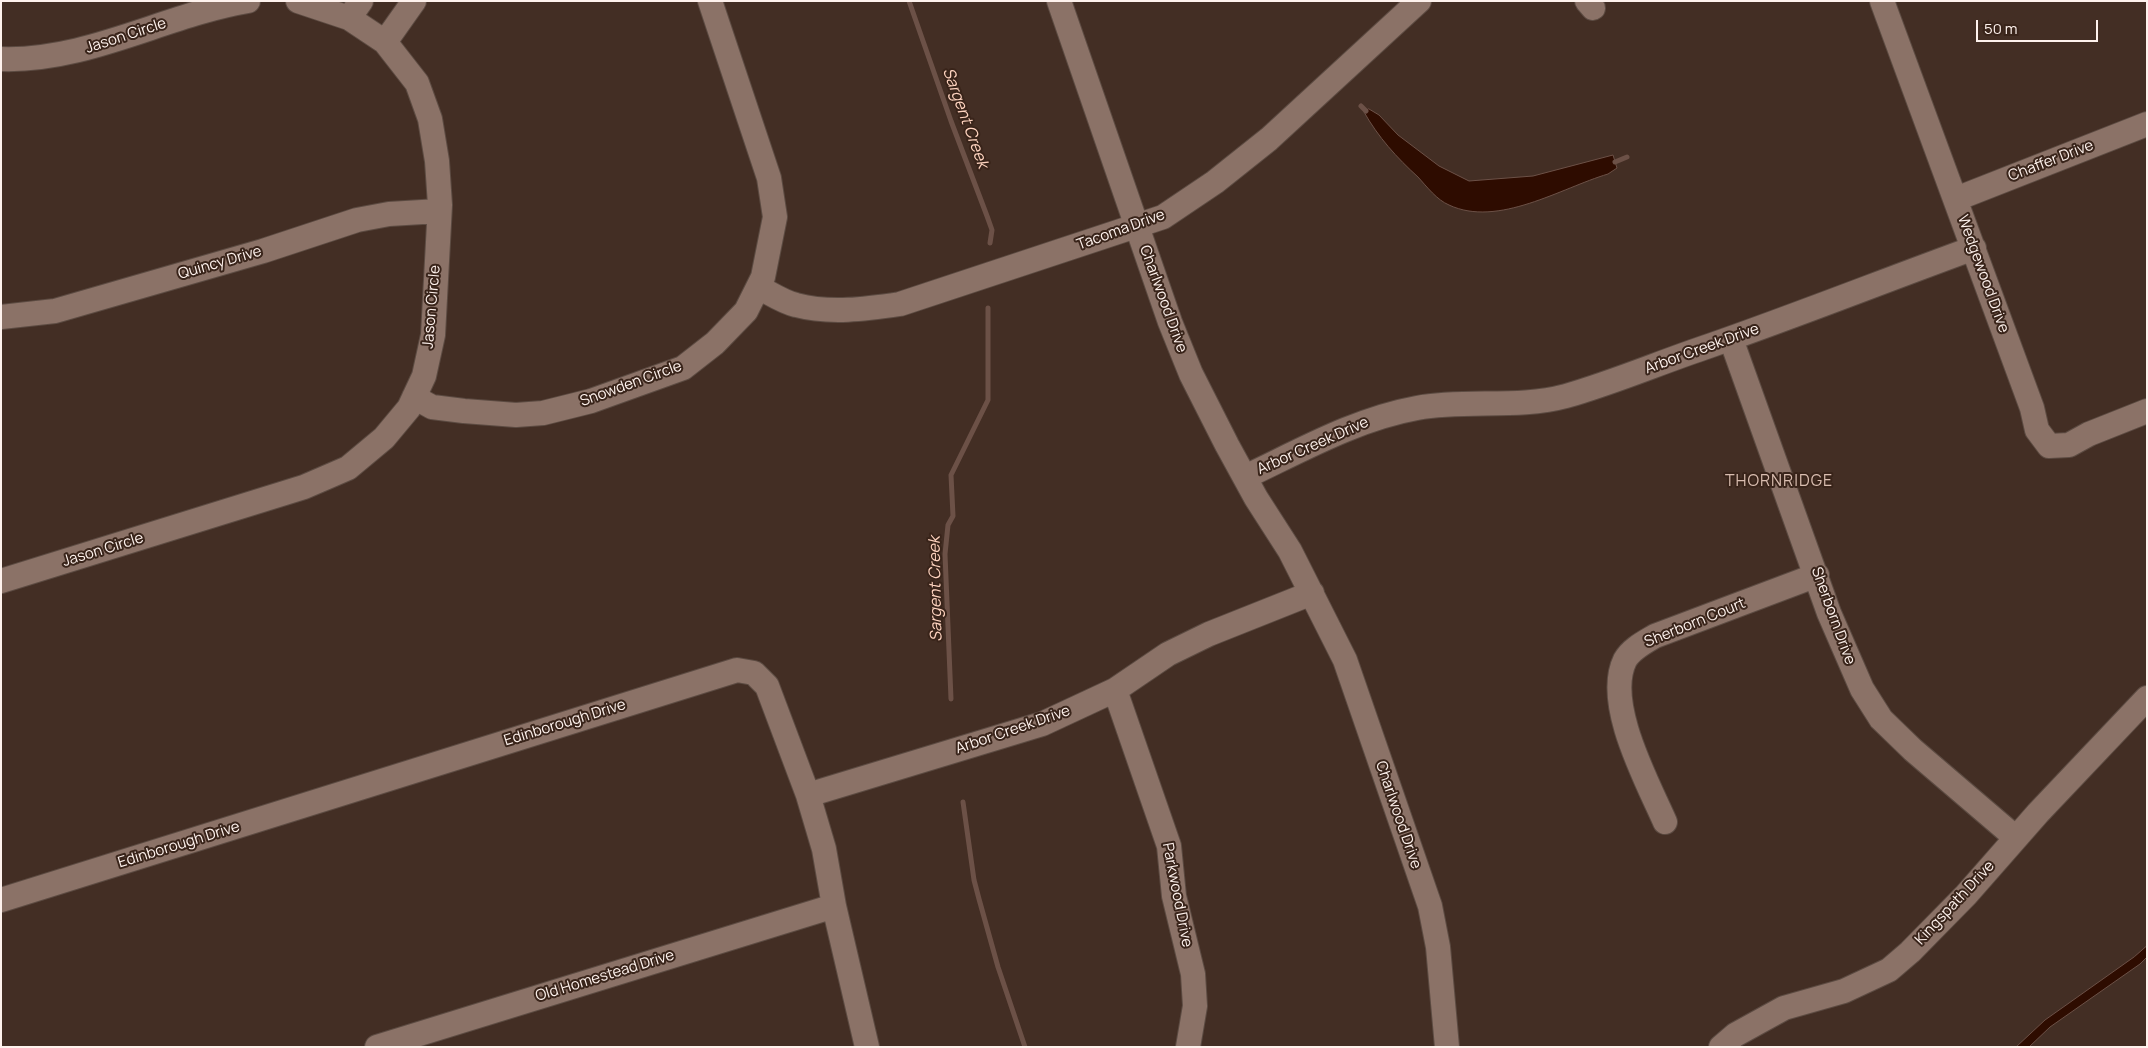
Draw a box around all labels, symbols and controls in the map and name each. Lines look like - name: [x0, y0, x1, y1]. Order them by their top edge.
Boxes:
- scale bar: [1978, 10, 2100, 42]
- street label: Jason Circle: [83, 14, 169, 58]
- text: 50 m: [1984, 18, 2018, 39]
- water label: Sargent Creek: [938, 65, 992, 171]
- street label: Chaffer Drive: [2006, 136, 2096, 186]
- street label: Tacoma Drive: [1075, 206, 1167, 254]
- street label: Wedgewood Drive: [1953, 213, 2013, 335]
- street label: Quincy Drive: [176, 242, 264, 284]
- street label: Charlwood Drive: [1135, 243, 1191, 355]
- street label: Jason Circle: [419, 264, 445, 350]
- street label: Arbor Creek Drive: [1642, 320, 1762, 378]
- street label: Snowden Circle: [578, 357, 684, 411]
- street label: Arbor Creek Drive: [1254, 413, 1372, 479]
- district label: THORNRIDGE: [1724, 472, 1834, 492]
- street label: Jason Circle: [60, 529, 146, 571]
- water label: Sargent Creek: [925, 536, 947, 642]
- street label: Sherborn Drive: [1807, 565, 1859, 667]
- street label: Sherborn Court: [1642, 595, 1748, 651]
- street label: Edinborough Drive: [502, 696, 628, 750]
- street label: Arbor Creek Drive: [953, 702, 1073, 758]
- street label: Charlwood Drive: [1371, 759, 1425, 871]
- street label: Edinborough Drive: [116, 818, 242, 872]
- street label: Parkwood Drive: [1158, 841, 1196, 949]
- street label: Kingspath Drive: [1911, 857, 1999, 949]
- street label: Old Homestead Drive: [533, 946, 677, 1006]

